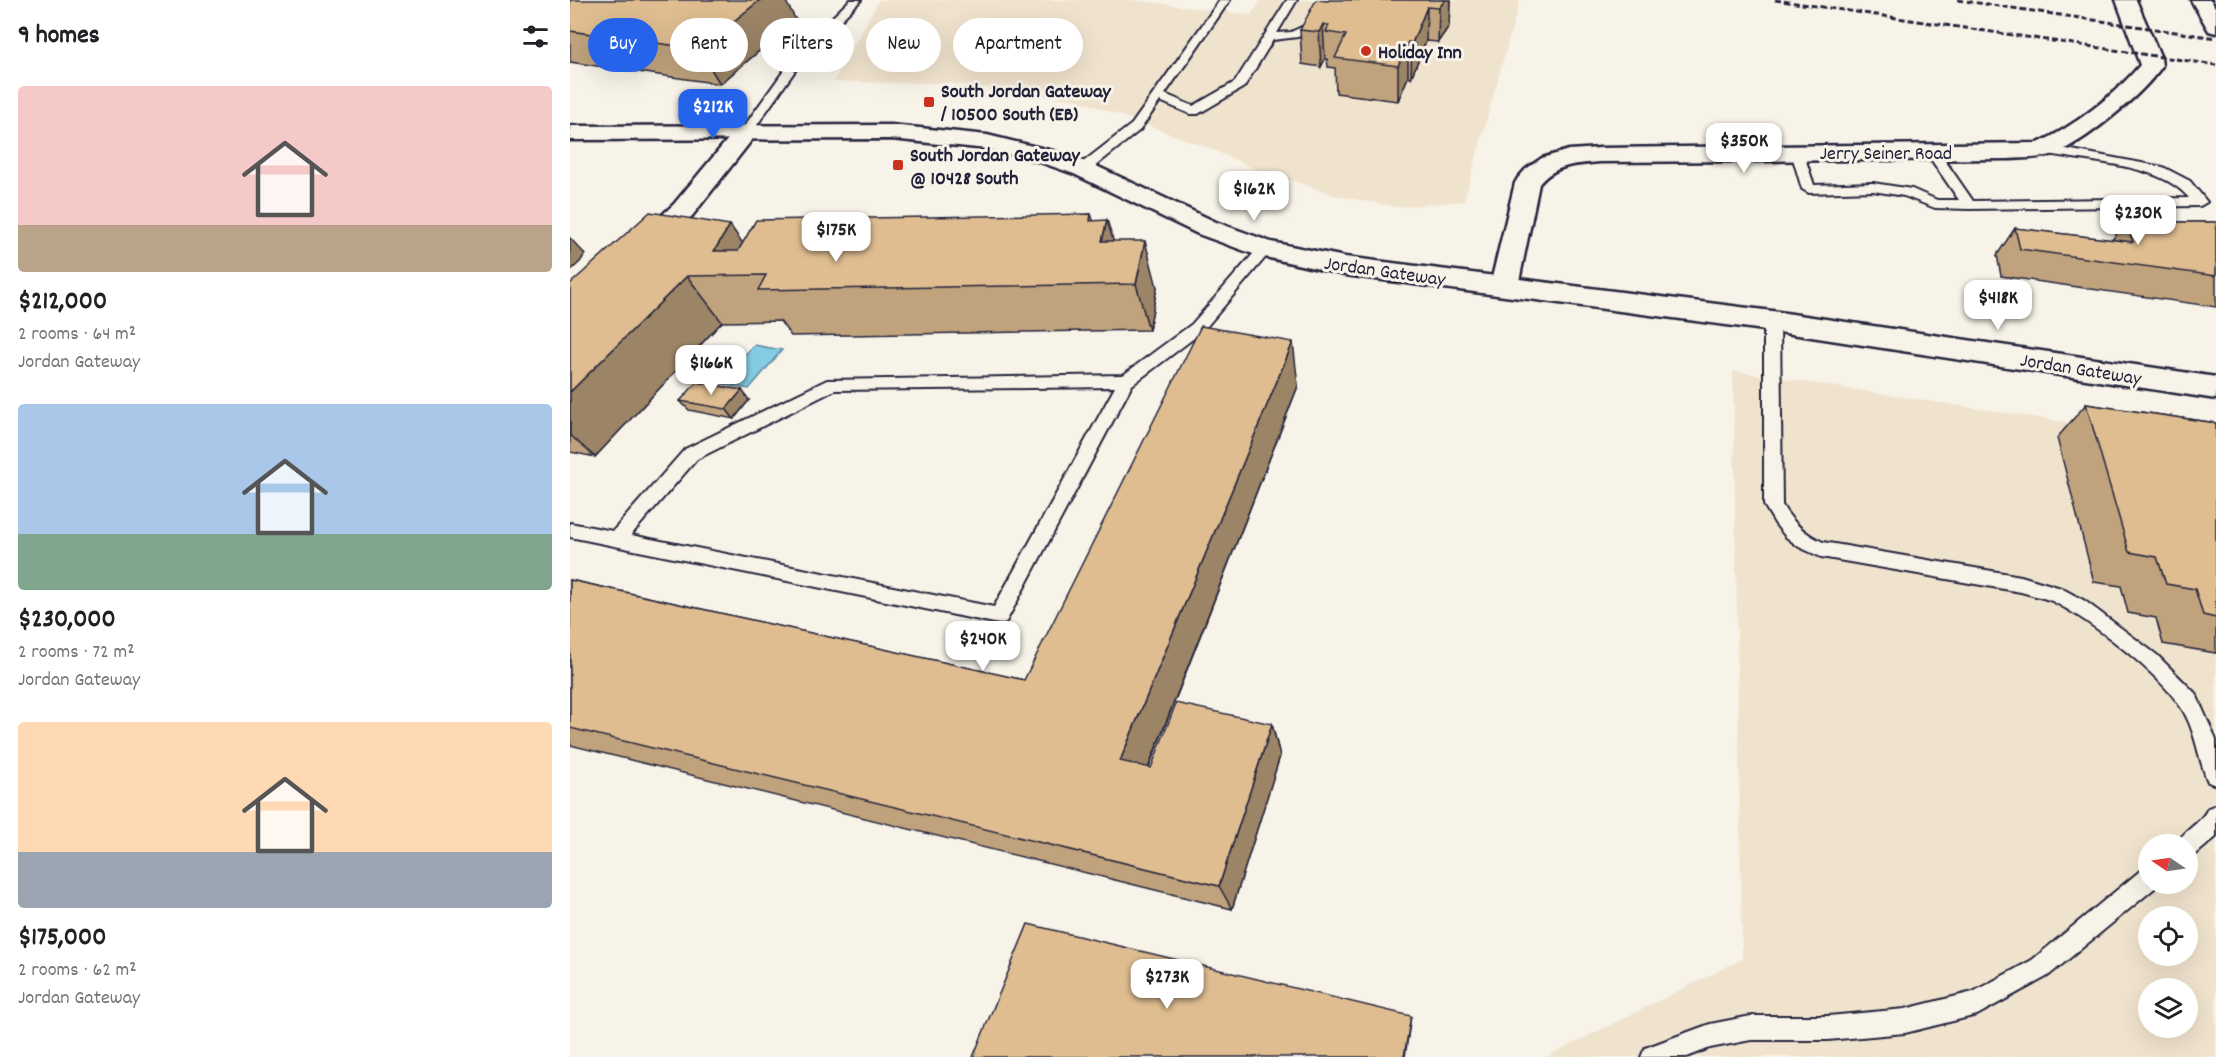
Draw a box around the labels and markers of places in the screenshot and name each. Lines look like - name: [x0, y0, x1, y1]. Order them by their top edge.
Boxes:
- place label: Holiday Inn: [1378, 40, 1462, 68]
- marker: Holiday Inn: [1359, 44, 1373, 58]
- place label: South Jordan Gateway / 10500 South (EB): [940, 79, 1112, 130]
- pin: $212K: [671, 89, 755, 140]
- marker: South Jordan Gateway / 10500 South (EB): [922, 95, 936, 109]
- pin: $350K: [1702, 123, 1786, 174]
- place label: South Jordan Gateway @ 10428 South: [910, 143, 1081, 194]
- marker: South Jordan Gateway @ 10428 South: [891, 158, 905, 172]
- pin: $162K: [1212, 171, 1296, 222]
- pin: $230K: [2096, 195, 2180, 246]
- pin: $175K: [794, 212, 878, 263]
- pin: $418K: [1956, 280, 2040, 331]
- pin: $166K: [669, 345, 753, 396]
- pin: $240K: [941, 621, 1025, 672]
- pin: $273K: [1125, 959, 1209, 1010]

